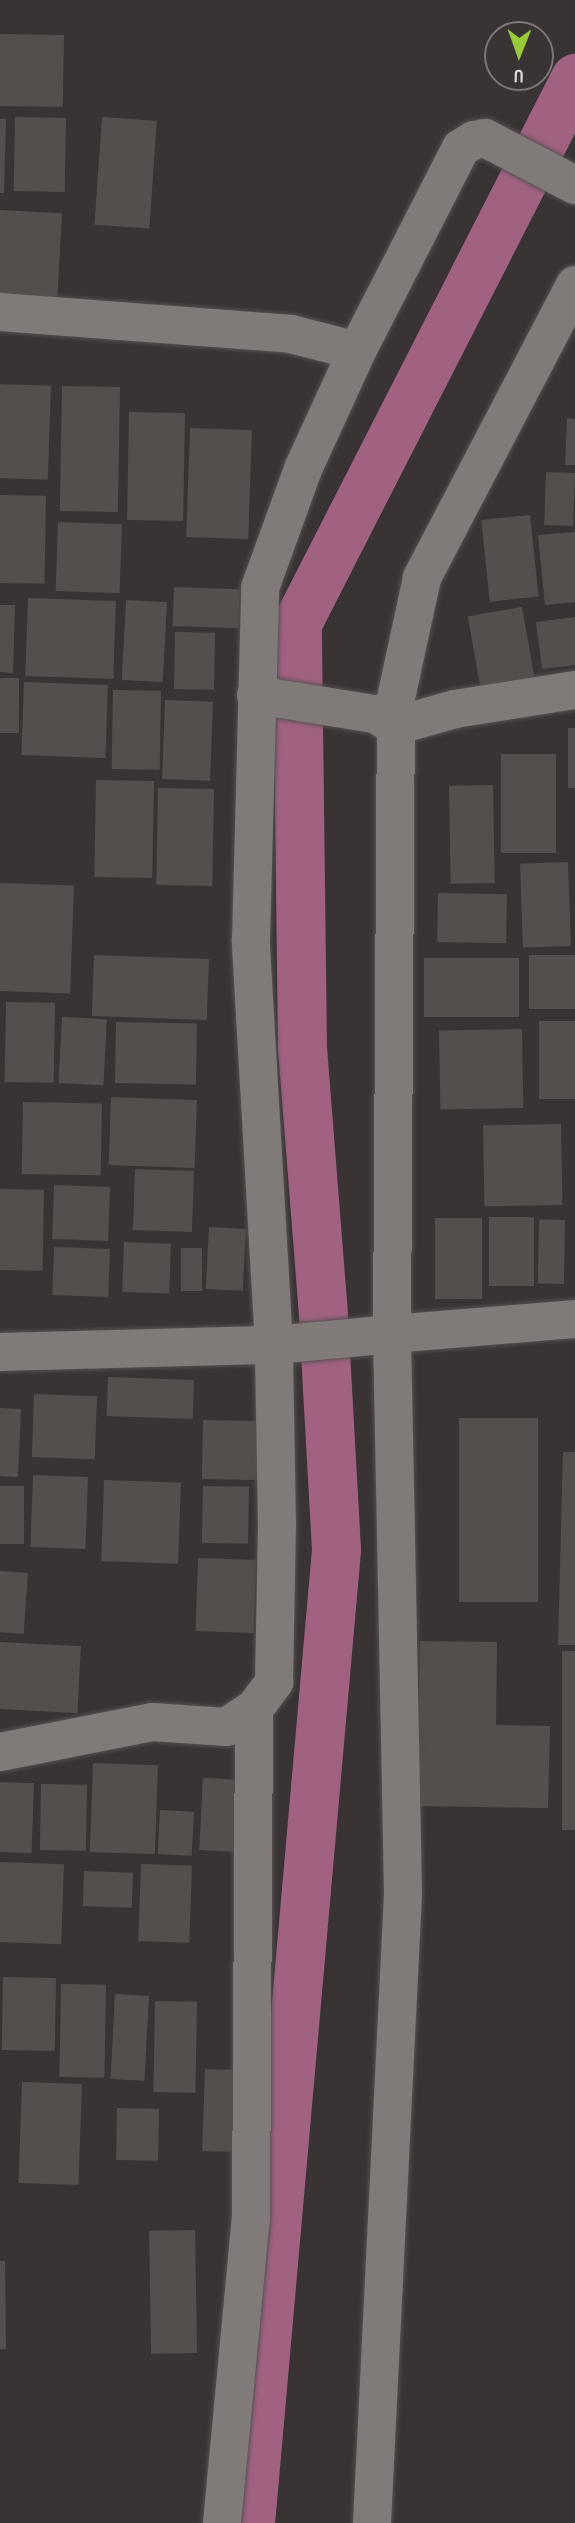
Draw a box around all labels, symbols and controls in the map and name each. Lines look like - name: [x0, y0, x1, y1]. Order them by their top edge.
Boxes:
- north arrow: [484, 21, 554, 91]
- text: U: [514, 64, 524, 87]

